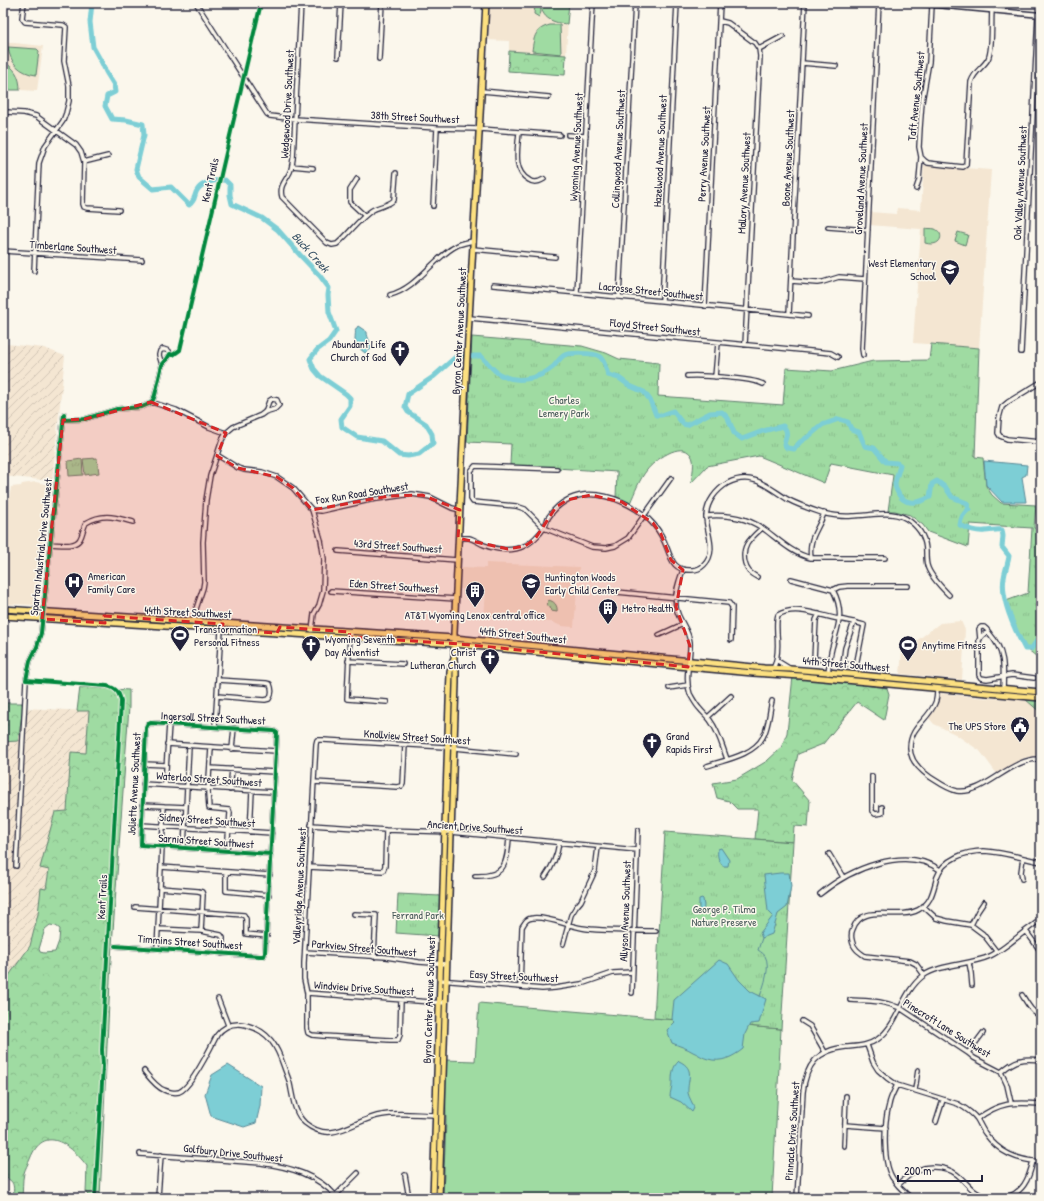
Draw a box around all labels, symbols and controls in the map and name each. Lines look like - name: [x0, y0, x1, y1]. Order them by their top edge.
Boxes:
- street label: Wedgewood Drive Southwest: [277, 49, 297, 159]
- street label: Taft Avenue Southwest: [904, 50, 928, 141]
- street label: Collingwood Avenue Southwest: [608, 89, 628, 209]
- street label: Wyoming Avenue Southwest: [566, 92, 586, 201]
- street label: Hazelwood Avenue Southwest: [650, 94, 670, 208]
- street label: Perry Avenue Southwest: [695, 106, 714, 202]
- street label: 38th Street Southwest: [370, 108, 460, 126]
- street label: Boone Avenue Southwest: [778, 109, 798, 207]
- street label: Groveland Avenue Southwest: [851, 123, 871, 235]
- street label: Oak Valley Avenue Southwest: [1010, 125, 1030, 241]
- street label: Mallory Avenue Southwest: [734, 132, 754, 234]
- street label: Kent Trails: [198, 157, 222, 203]
- water label: Buck Creek: [288, 228, 334, 277]
- street label: Timberlane Southwest: [29, 237, 117, 257]
- place label: West Elementary School: [868, 256, 936, 283]
- school or university icon: West Elementary School: [939, 258, 961, 286]
- street label: Byron Center Avenue Southwest: [449, 267, 469, 395]
- street label: Lacrosse Street Southwest: [598, 279, 704, 303]
- street label: Floyd Street Southwest: [608, 315, 701, 339]
- place label: Abundant Life Church of God: [330, 337, 387, 364]
- church icon: Abundant Life Church of God: [389, 339, 411, 367]
- park label: Charles Lemery Park: [539, 393, 590, 420]
- street label: Spartan Industrial Drive Southwest: [27, 478, 55, 616]
- street label: Fox Run Road Southwest: [314, 479, 409, 507]
- street label: 43rd Street Southwest: [354, 536, 443, 556]
- place label: American Family Care: [87, 569, 136, 596]
- place label: Huntington Woods Early Child Center: [545, 570, 620, 597]
- hospital icon: American Family Care: [63, 571, 85, 599]
- school or university icon: Huntington Woods Early Child Center: [520, 572, 542, 600]
- street label: Eden Street Southwest: [349, 576, 439, 596]
- building icon: AT&T Wyoming Lenox central office: [464, 580, 486, 608]
- building icon: Metro Health: [597, 597, 619, 625]
- place label: Metro Health: [622, 601, 673, 615]
- street label: 44th Street Southwest: [144, 603, 232, 621]
- place label: AT&T Wyoming Lenox central office: [405, 608, 546, 622]
- place label: Transformation Personal Fitness: [194, 622, 260, 649]
- street label: 44th Street Southwest: [479, 623, 567, 647]
- sports icon: Transformation Personal Fitness: [169, 624, 191, 652]
- place label: Wyoming Seventh Day Adventist: [325, 632, 395, 659]
- church icon: Wyoming Seventh Day Adventist: [300, 634, 322, 662]
- sports icon: Anytime Fitness: [897, 634, 919, 662]
- place label: Anytime Fitness: [922, 638, 986, 652]
- place label: Christ Lutheran Church: [411, 645, 476, 672]
- church icon: Christ Lutheran Church: [479, 647, 501, 675]
- street label: 44th Street Southwest: [802, 653, 890, 675]
- street label: Ingersoll Street Southwest: [160, 708, 266, 728]
- public building icon: The UPS Store: [1009, 715, 1031, 743]
- place label: The UPS Store: [949, 719, 1007, 733]
- street label: Knollview Street Southwest: [363, 726, 471, 748]
- place label: Grand Rapids First: [666, 729, 713, 756]
- church icon: Grand Rapids First: [641, 731, 663, 759]
- street label: Joliette Avenue Southwest: [124, 732, 144, 836]
- street label: Waterloo Street Southwest: [156, 768, 262, 790]
- street label: Sidney Street Southwest: [159, 810, 256, 830]
- street label: Ancient Drive Southwest: [427, 817, 523, 837]
- street label: Valleyridge Avenue Southwest: [289, 827, 309, 945]
- street label: Sarnia Street Southwest: [158, 831, 254, 851]
- street label: Allyson Avenue Southwest: [616, 860, 634, 962]
- street label: Kent Trails: [94, 874, 110, 920]
- park label: George P. Tilma Nature Preserve: [691, 902, 757, 929]
- park label: Ferrand Park: [391, 908, 444, 922]
- street label: Timmins Street Southwest: [137, 931, 243, 953]
- street label: Parkview Street Southwest: [311, 936, 417, 960]
- street label: Byron Center Avenue Southwest: [420, 936, 438, 1064]
- street label: Easy Street Southwest: [469, 967, 559, 985]
- street label: Windview Drive Southwest: [313, 978, 415, 998]
- street label: Pinecroft Lane Southwest: [901, 995, 993, 1061]
- street label: Pinnacle Drive Southwest: [782, 1081, 802, 1181]
- street label: Golfbury Drive Southwest: [183, 1141, 284, 1165]
- scale bar: [898, 1157, 982, 1183]
- text: 200 m: [904, 1162, 931, 1179]

